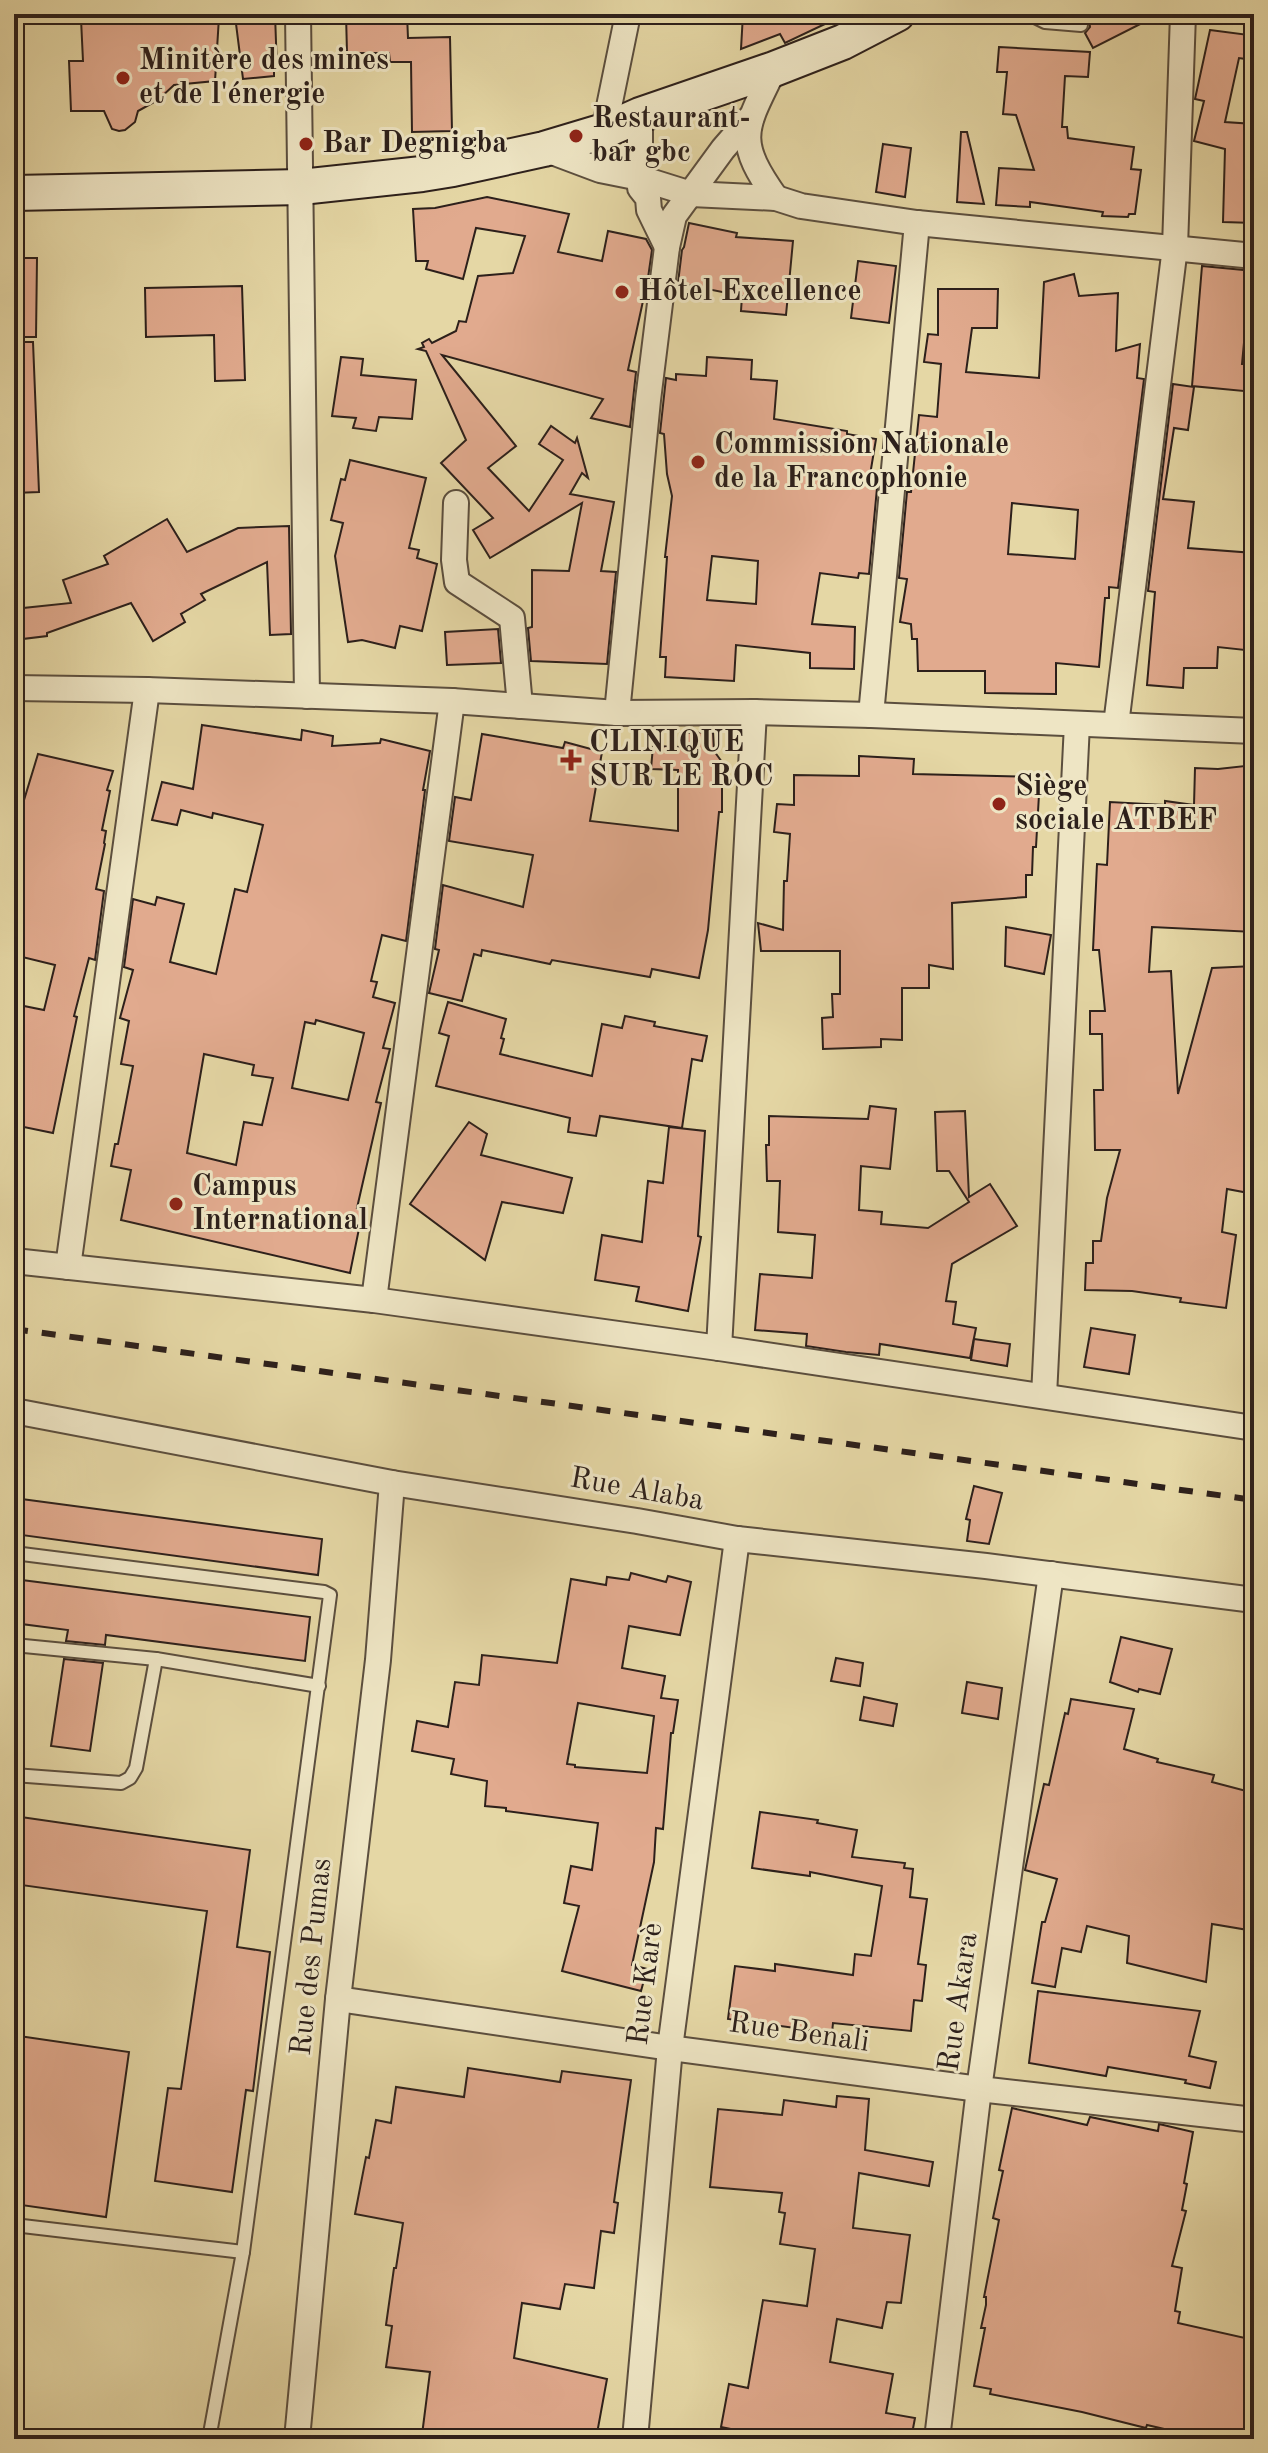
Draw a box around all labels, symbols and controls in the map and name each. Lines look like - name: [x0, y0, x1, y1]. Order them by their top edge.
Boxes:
- place label: Minitère des mines et de l'énergie: [139, 46, 389, 110]
- marker: Minitère des mines et de l'énergie: [114, 69, 132, 87]
- place label: Restaurant- bar gbc: [592, 104, 751, 168]
- marker: Restaurant- bar gbc: [567, 127, 585, 145]
- place label: Bar Degnigba: [322, 129, 508, 159]
- marker: Bar Degnigba: [297, 135, 315, 153]
- place label: Hôtel Excellence: [638, 277, 862, 307]
- marker: Hôtel Excellence: [613, 283, 631, 301]
- place label: Commission Nationale de la Francophonie: [714, 430, 1009, 494]
- marker: Commission Nationale de la Francophonie: [689, 453, 707, 471]
- place label: CLINIQUE SUR LE ROC: [589, 728, 773, 792]
- marker: CLINIQUE SUR LE ROC: [560, 749, 582, 771]
- place label: Siège sociale ATBEF: [1015, 772, 1217, 836]
- marker: Siège sociale ATBEF: [990, 795, 1008, 813]
- place label: Campus International: [192, 1172, 368, 1236]
- marker: Campus International: [167, 1195, 185, 1213]
- street label: Rue Alaba: [568, 1463, 707, 1517]
- street label: Rue des Pumas: [287, 1857, 337, 2057]
- street label: Rue Karè: [624, 1921, 668, 2047]
- street label: Rue Akara: [934, 1930, 984, 2073]
- street label: Rue Benali: [727, 2008, 871, 2058]

